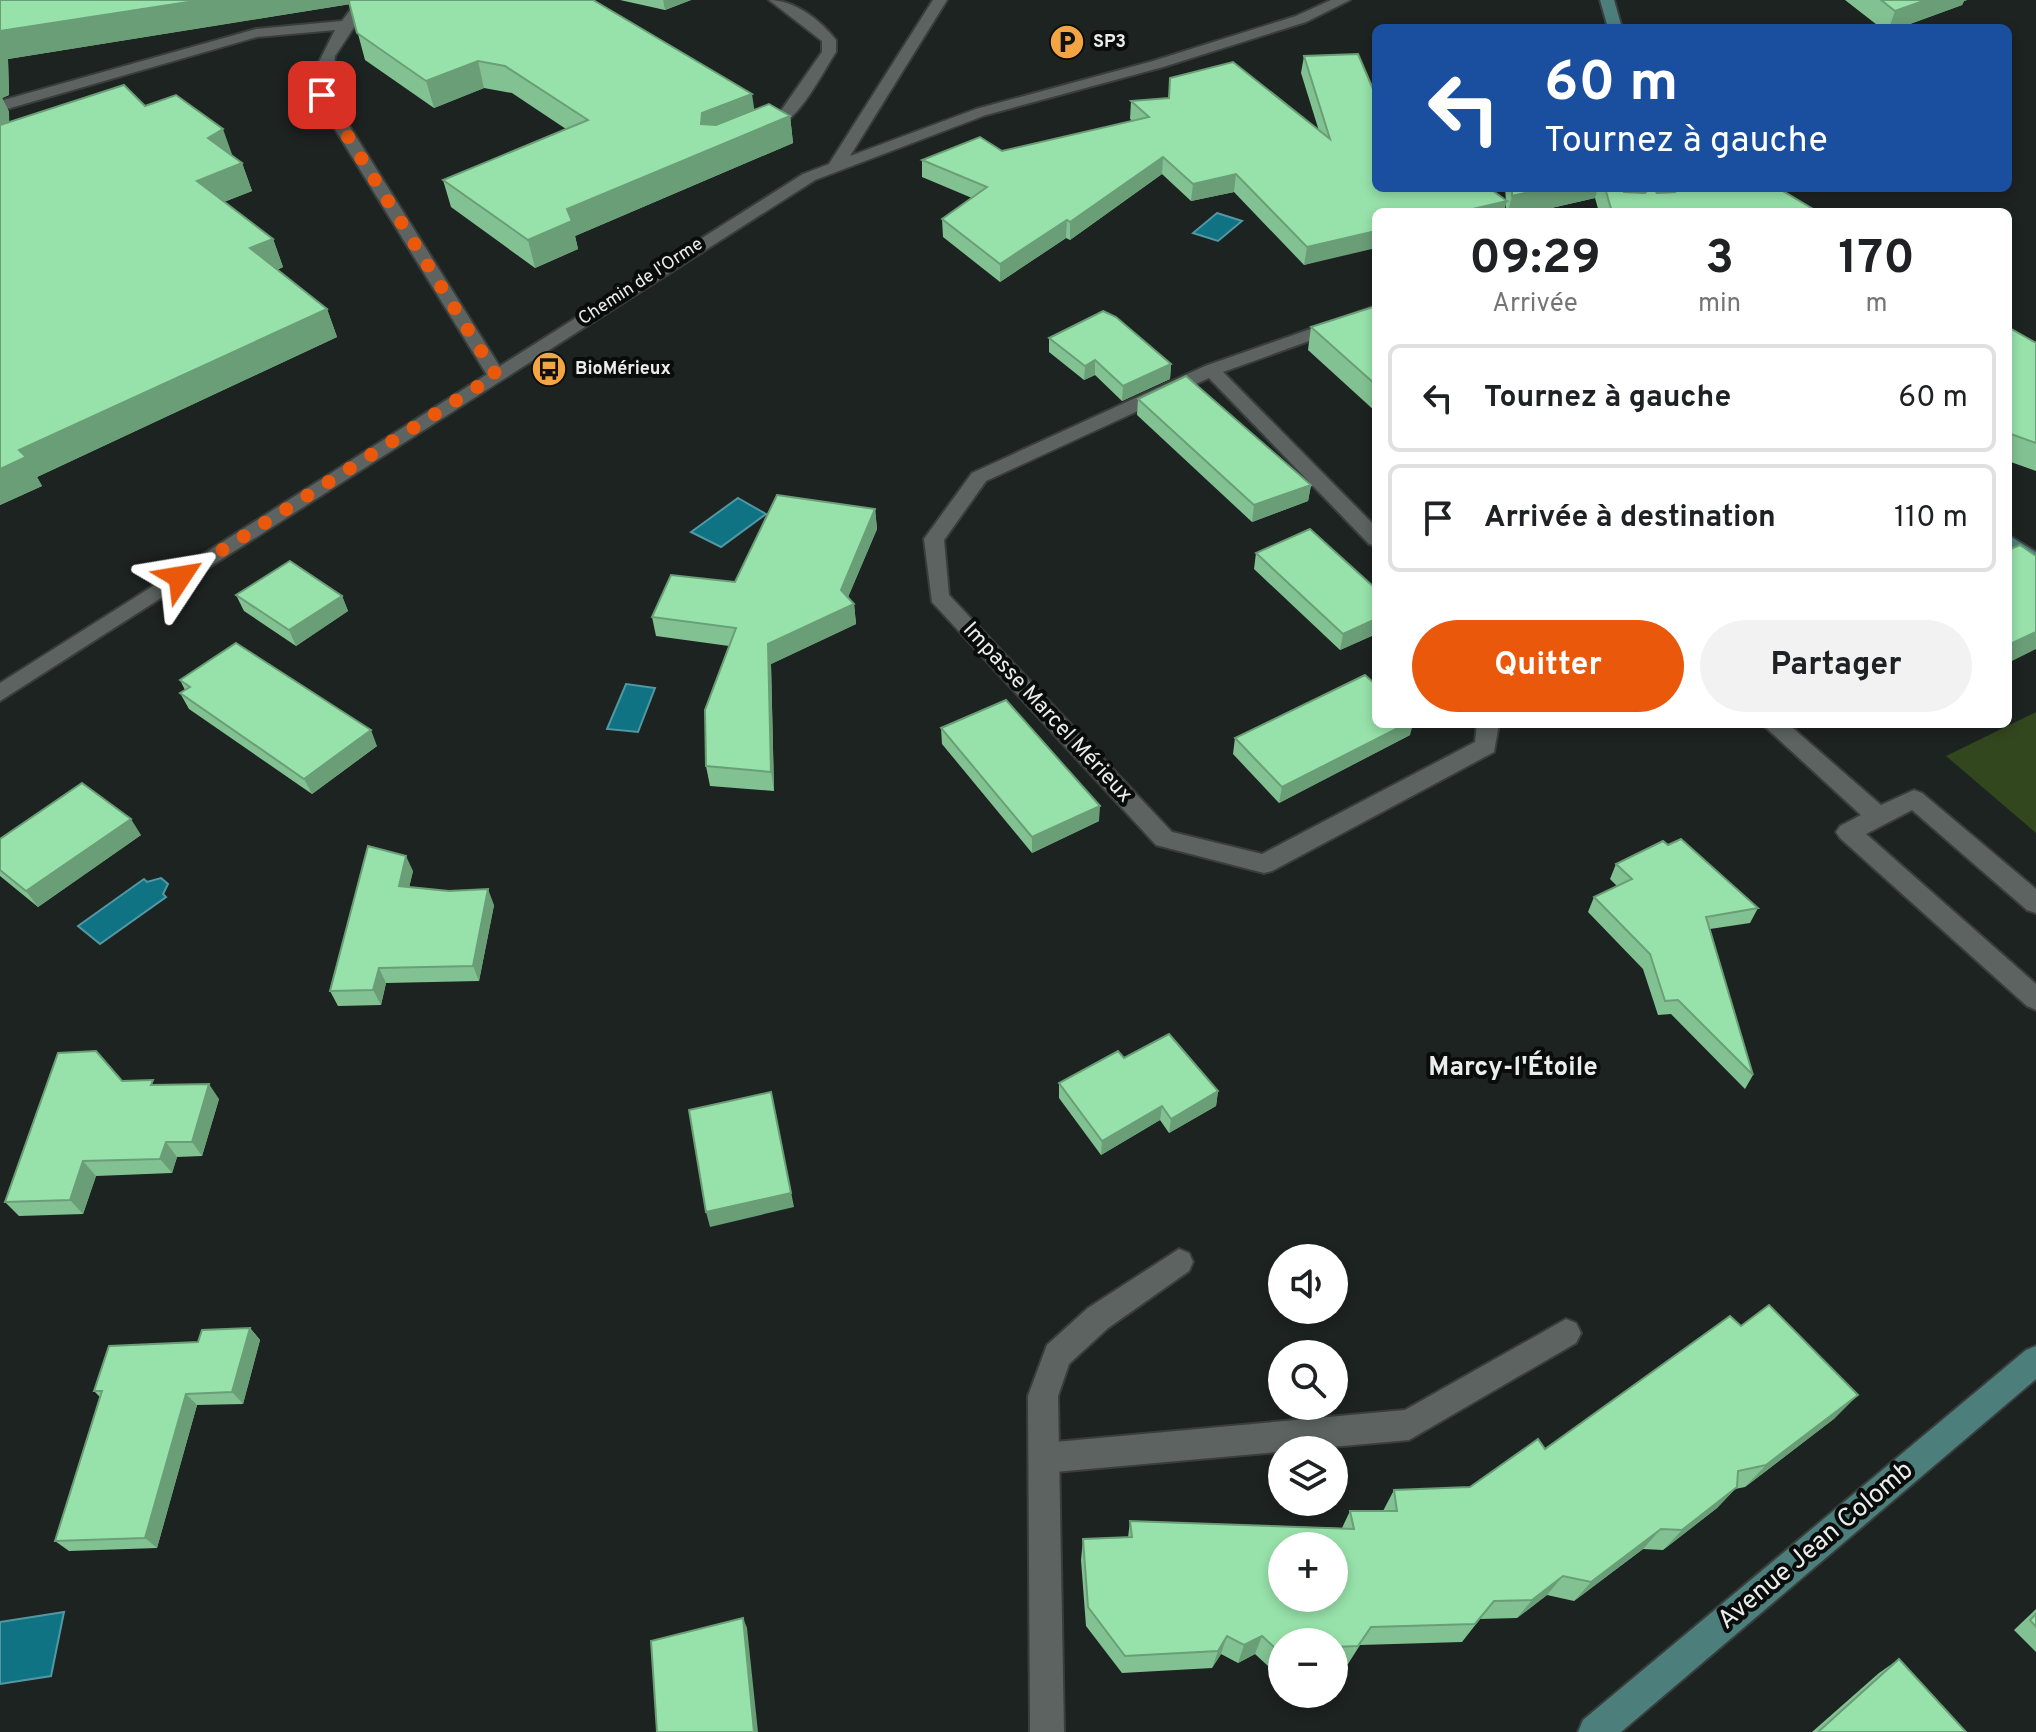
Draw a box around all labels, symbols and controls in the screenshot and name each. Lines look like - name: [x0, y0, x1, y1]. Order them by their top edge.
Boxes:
- parking icon: SP3: [1048, 23, 1086, 61]
- place label: SP3: [1093, 31, 1126, 54]
- text: 60 m: [1544, 50, 1678, 120]
- icon: left: [1412, 56, 1516, 160]
- pin: [288, 61, 356, 129]
- icon: arrive: [300, 73, 344, 117]
- text: Tournez à gauche: [1544, 119, 1828, 165]
- text: 09:29: [1469, 230, 1601, 290]
- text: 3: [1705, 230, 1734, 290]
- text: 170: [1838, 230, 1915, 290]
- street label: Chemin de l'Orme: [574, 233, 708, 331]
- text: Arrivée: [1492, 288, 1578, 321]
- text: min: [1698, 288, 1741, 321]
- text: m: [1866, 288, 1888, 321]
- bus stop icon: BioMérieux: [530, 350, 568, 388]
- place label: BioMérieux: [575, 358, 671, 381]
- icon: left: [1416, 376, 1460, 420]
- text: Tournez à gauche: [1484, 380, 1731, 417]
- text: 60 m: [1898, 380, 1968, 417]
- icon: arrive: [1416, 496, 1460, 540]
- text: Arrivée à destination: [1484, 500, 1776, 537]
- text: 110 m: [1894, 500, 1968, 537]
- position arrow: [138, 535, 222, 619]
- street label: Impasse Marcel Mérieux: [956, 617, 1138, 809]
- button: Quitter: [1412, 620, 1684, 712]
- button: Partager: [1700, 620, 1972, 712]
- district label: Marcy-l'Étoile: [1428, 1050, 1598, 1085]
- map controls: [1268, 1244, 1348, 1708]
- button: sound: [1268, 1244, 1348, 1324]
- button: search: [1268, 1340, 1348, 1420]
- button: layers: [1268, 1436, 1348, 1516]
- street label: Avenue Jean Colomb: [1711, 1455, 1921, 1637]
- button: +: [1268, 1532, 1348, 1612]
- button: −: [1268, 1628, 1348, 1708]

